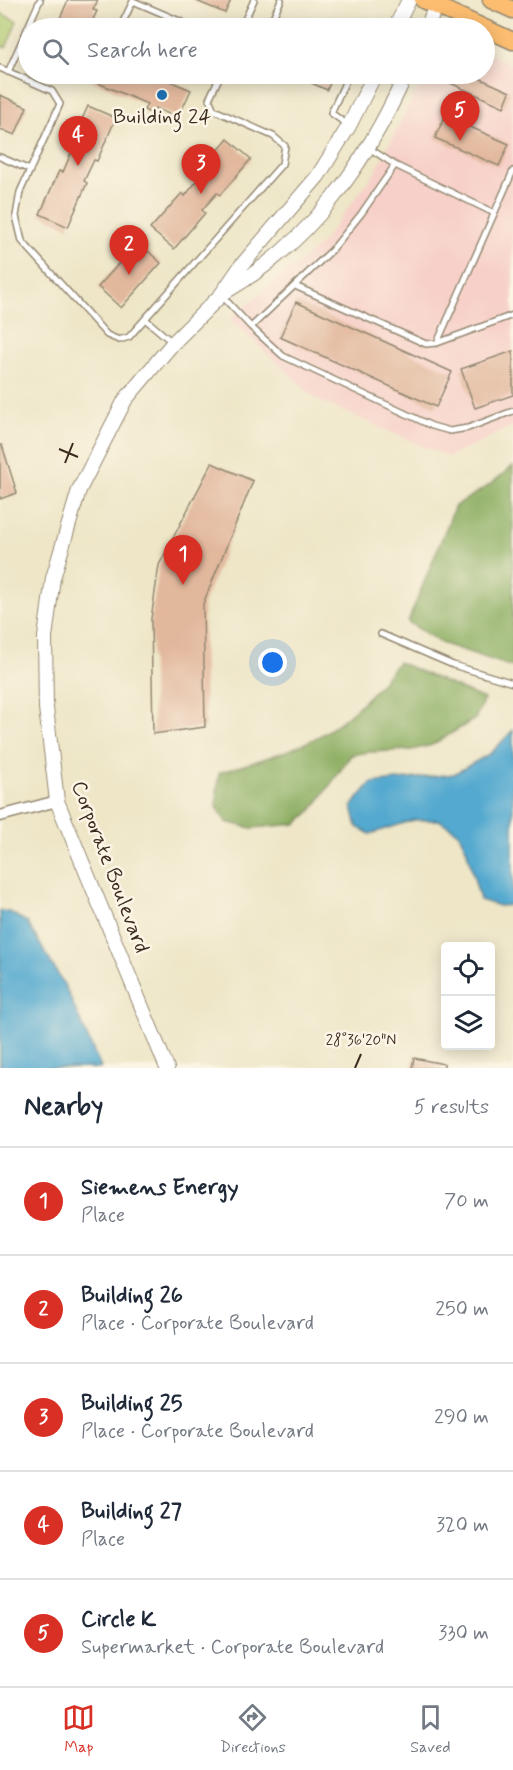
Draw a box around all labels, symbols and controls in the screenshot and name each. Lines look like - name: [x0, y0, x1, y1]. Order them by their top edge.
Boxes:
- search box: [18, 18, 495, 84]
- icon: search: [39, 35, 72, 68]
- text: Search here: [87, 37, 198, 65]
- marker: Building 24: [155, 88, 169, 102]
- pin: 5: [440, 92, 480, 141]
- place label: Building 24: [113, 103, 211, 133]
- pin: 4: [58, 116, 98, 166]
- pin: 3: [182, 144, 220, 194]
- pin: 2: [110, 226, 148, 275]
- pin: 1: [164, 536, 202, 585]
- your location: [258, 648, 287, 677]
- street label: Corporate Boulevard: [64, 777, 156, 957]
- map controls: [441, 942, 495, 1050]
- button: locate: [441, 942, 495, 996]
- button: layers: [441, 996, 495, 1050]
- text: 28°36'20"N: [326, 1031, 396, 1051]
- text: Nearby: [24, 1090, 103, 1124]
- text: 5 results: [414, 1094, 489, 1121]
- text: Siemens Energy: [81, 1174, 239, 1202]
- text: 1: [39, 1188, 48, 1215]
- text: 70 m: [444, 1188, 489, 1215]
- text: Place: [81, 1202, 125, 1229]
- text: Building 26: [81, 1282, 183, 1310]
- text: 2: [39, 1296, 48, 1323]
- text: 250 m: [435, 1296, 489, 1323]
- text: Place · Corporate Boulevard: [81, 1310, 314, 1337]
- text: Building 25: [81, 1390, 182, 1418]
- text: 3: [39, 1404, 48, 1431]
- text: 290 m: [434, 1404, 489, 1431]
- text: Place · Corporate Boulevard: [81, 1418, 314, 1445]
- text: Building 27: [81, 1498, 182, 1526]
- text: 4: [38, 1512, 49, 1539]
- text: 320 m: [436, 1512, 489, 1539]
- text: Place: [81, 1526, 125, 1553]
- text: Circle K: [81, 1606, 156, 1634]
- text: 5: [38, 1620, 50, 1647]
- text: 330 m: [438, 1620, 489, 1647]
- text: Supermarket · Corporate Boulevard: [81, 1634, 384, 1661]
- tab: Map: [62, 1701, 95, 1758]
- tab: Directions: [220, 1701, 286, 1758]
- tab: Saved: [410, 1701, 451, 1758]

